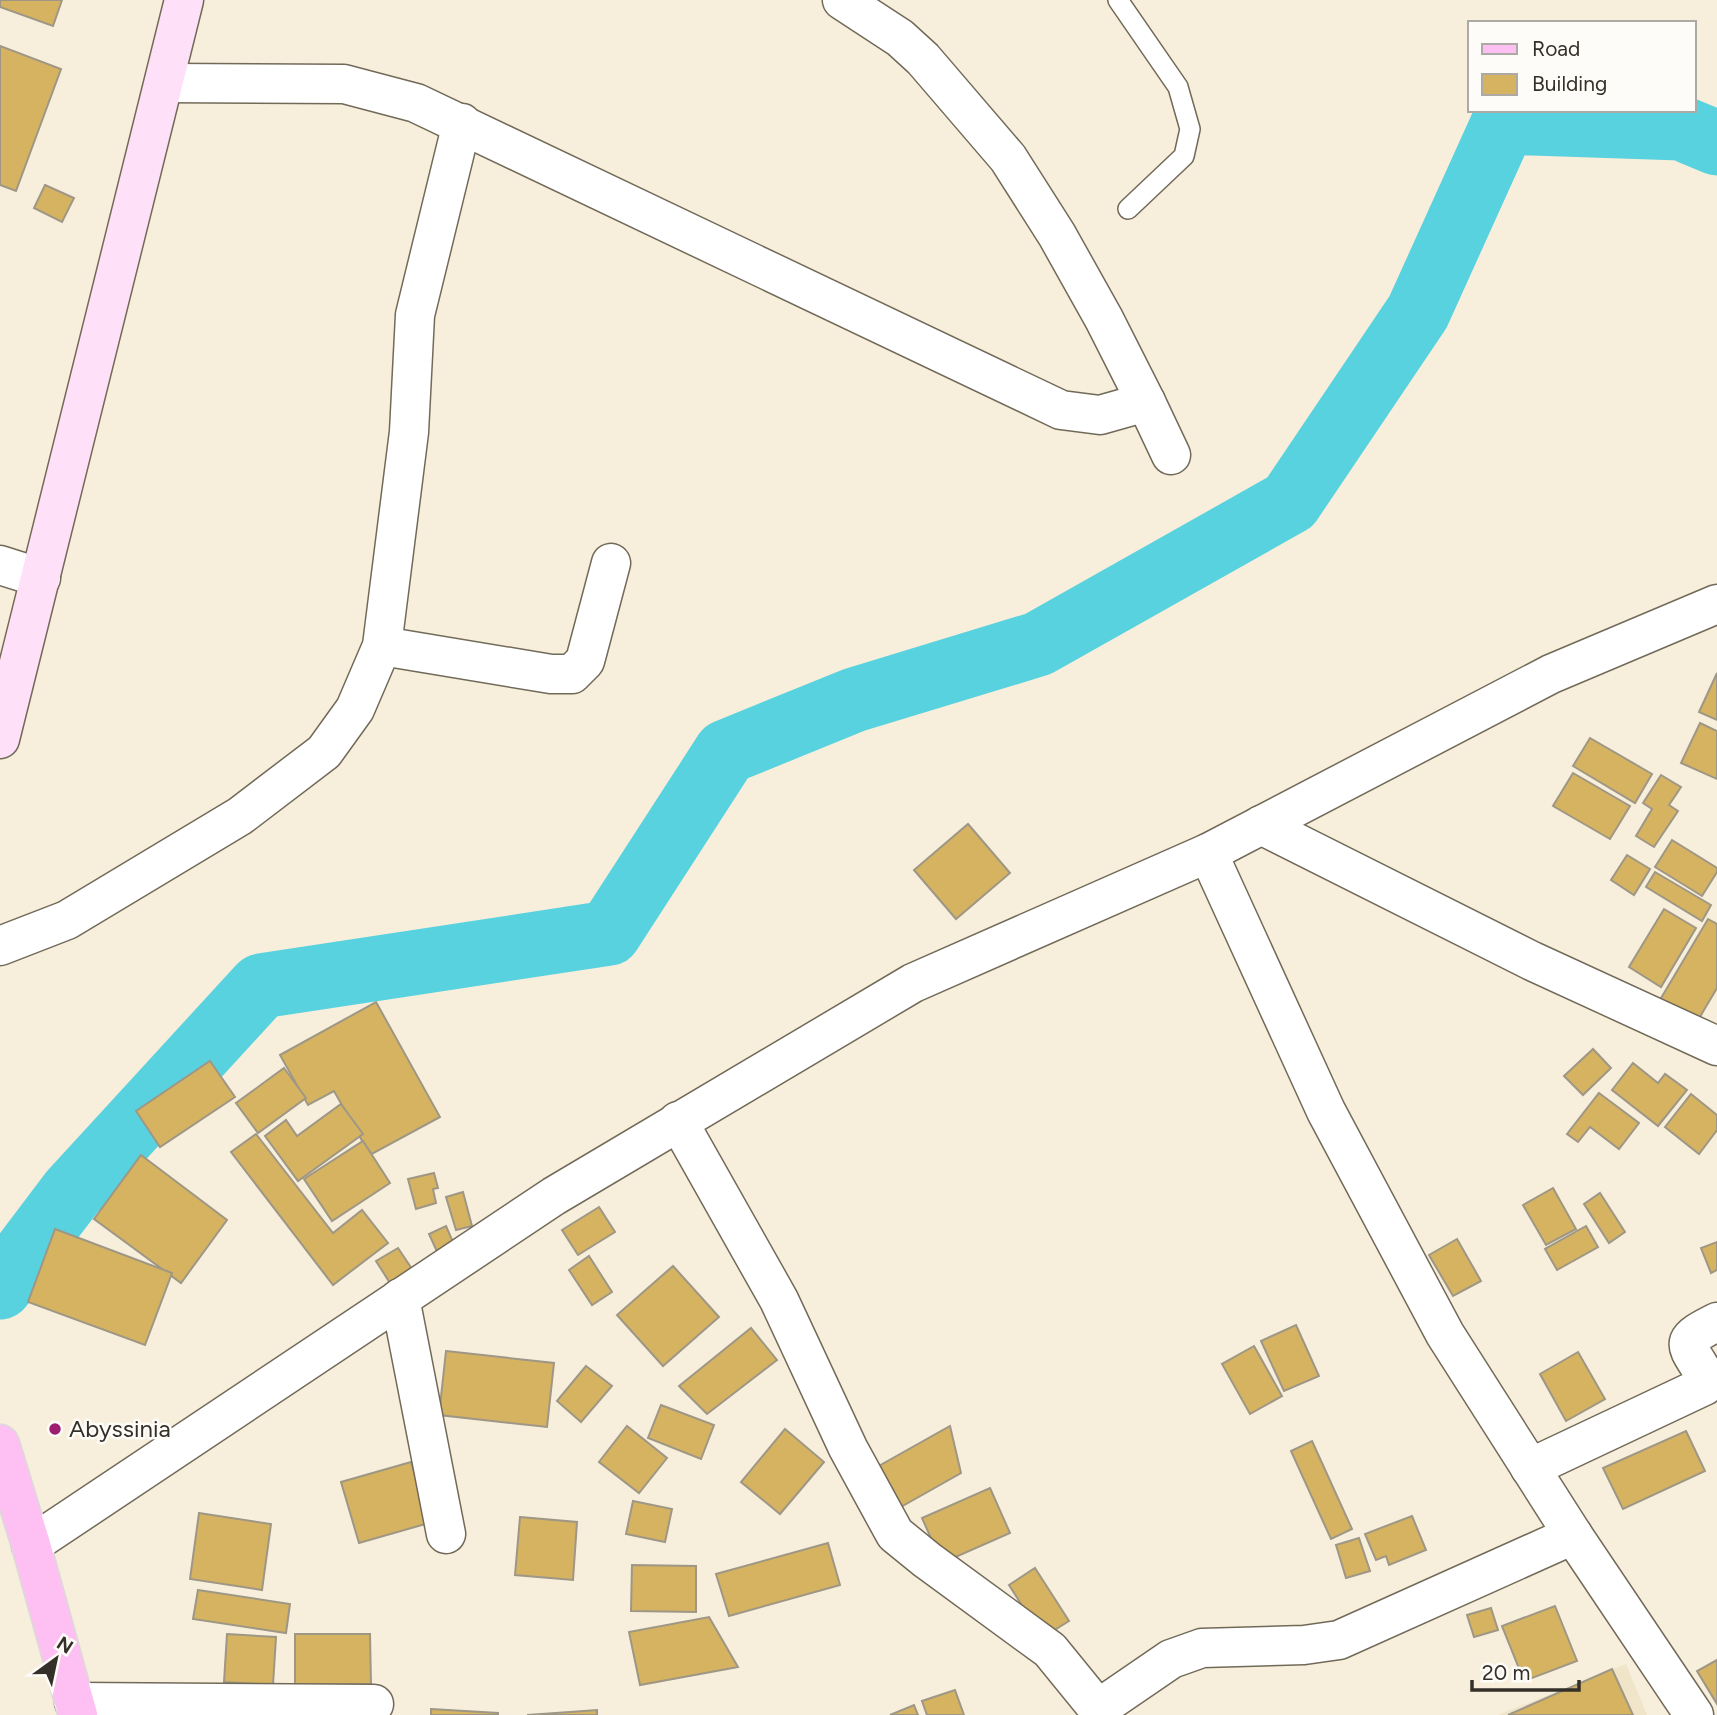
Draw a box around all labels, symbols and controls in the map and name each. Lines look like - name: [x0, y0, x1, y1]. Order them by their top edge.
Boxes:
- legend: [1468, 21, 1696, 112]
- text: Road: [1532, 36, 1580, 61]
- text: Building: [1532, 71, 1607, 96]
- place label: Abyssinia: [69, 1414, 171, 1443]
- marker: Abyssinia: [47, 1421, 63, 1437]
- north arrow: [21, 1624, 91, 1694]
- text: N: [53, 1632, 77, 1659]
- scale bar: [1472, 1648, 1579, 1692]
- text: 20 m: [1482, 1660, 1530, 1685]

